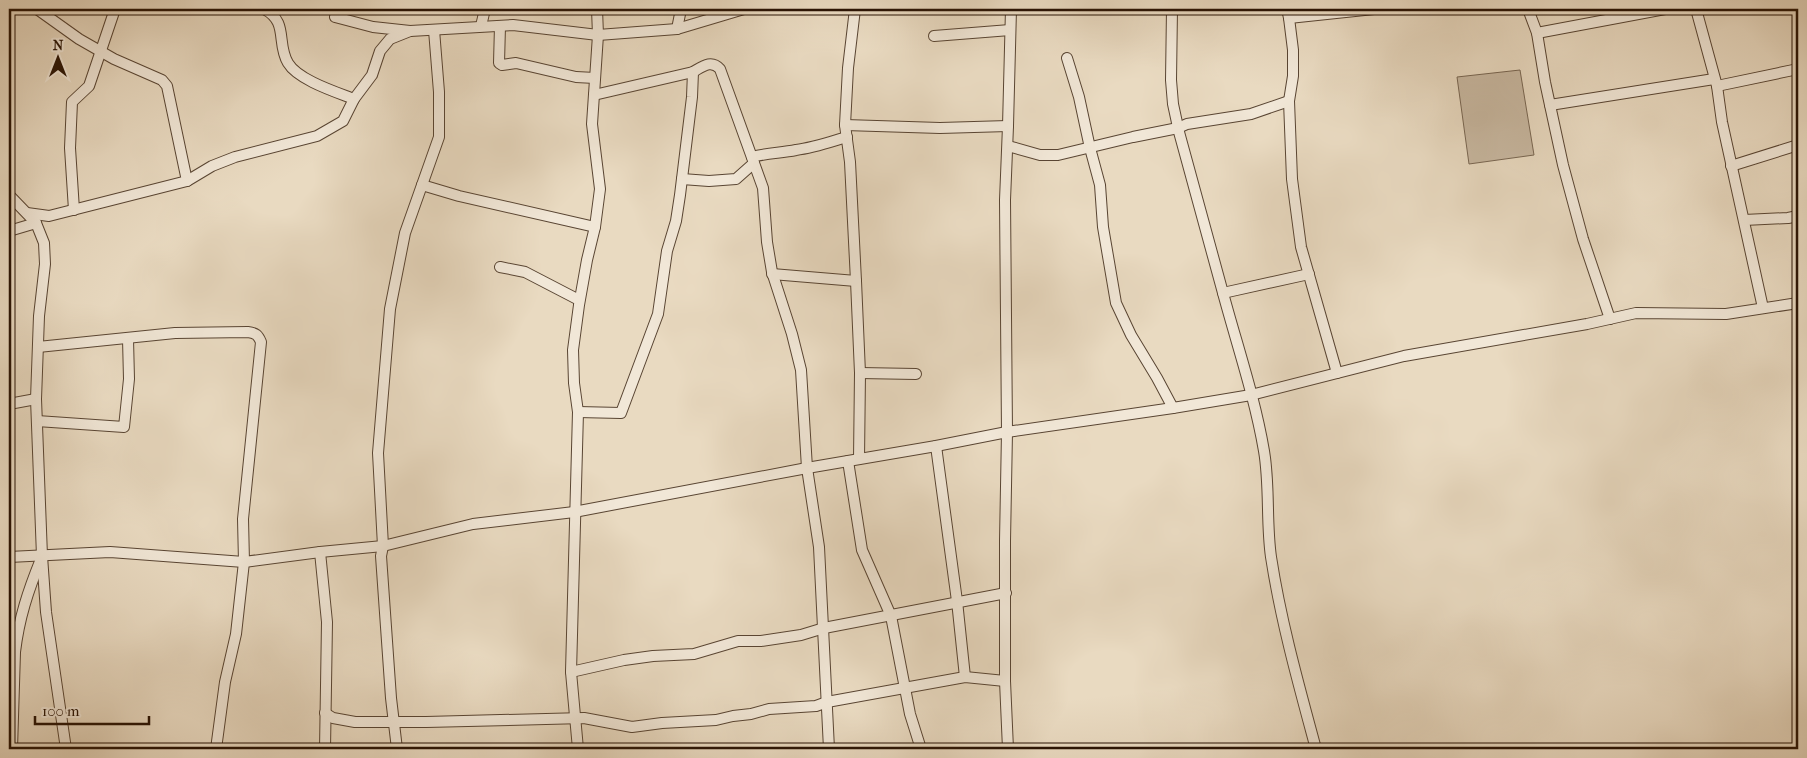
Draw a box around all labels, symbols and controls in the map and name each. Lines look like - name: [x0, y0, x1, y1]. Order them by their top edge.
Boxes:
- north arrow: [32, 32, 82, 82]
- text: N: [53, 37, 64, 54]
- scale bar: [35, 693, 149, 725]
- text: 100 m: [42, 702, 80, 720]

